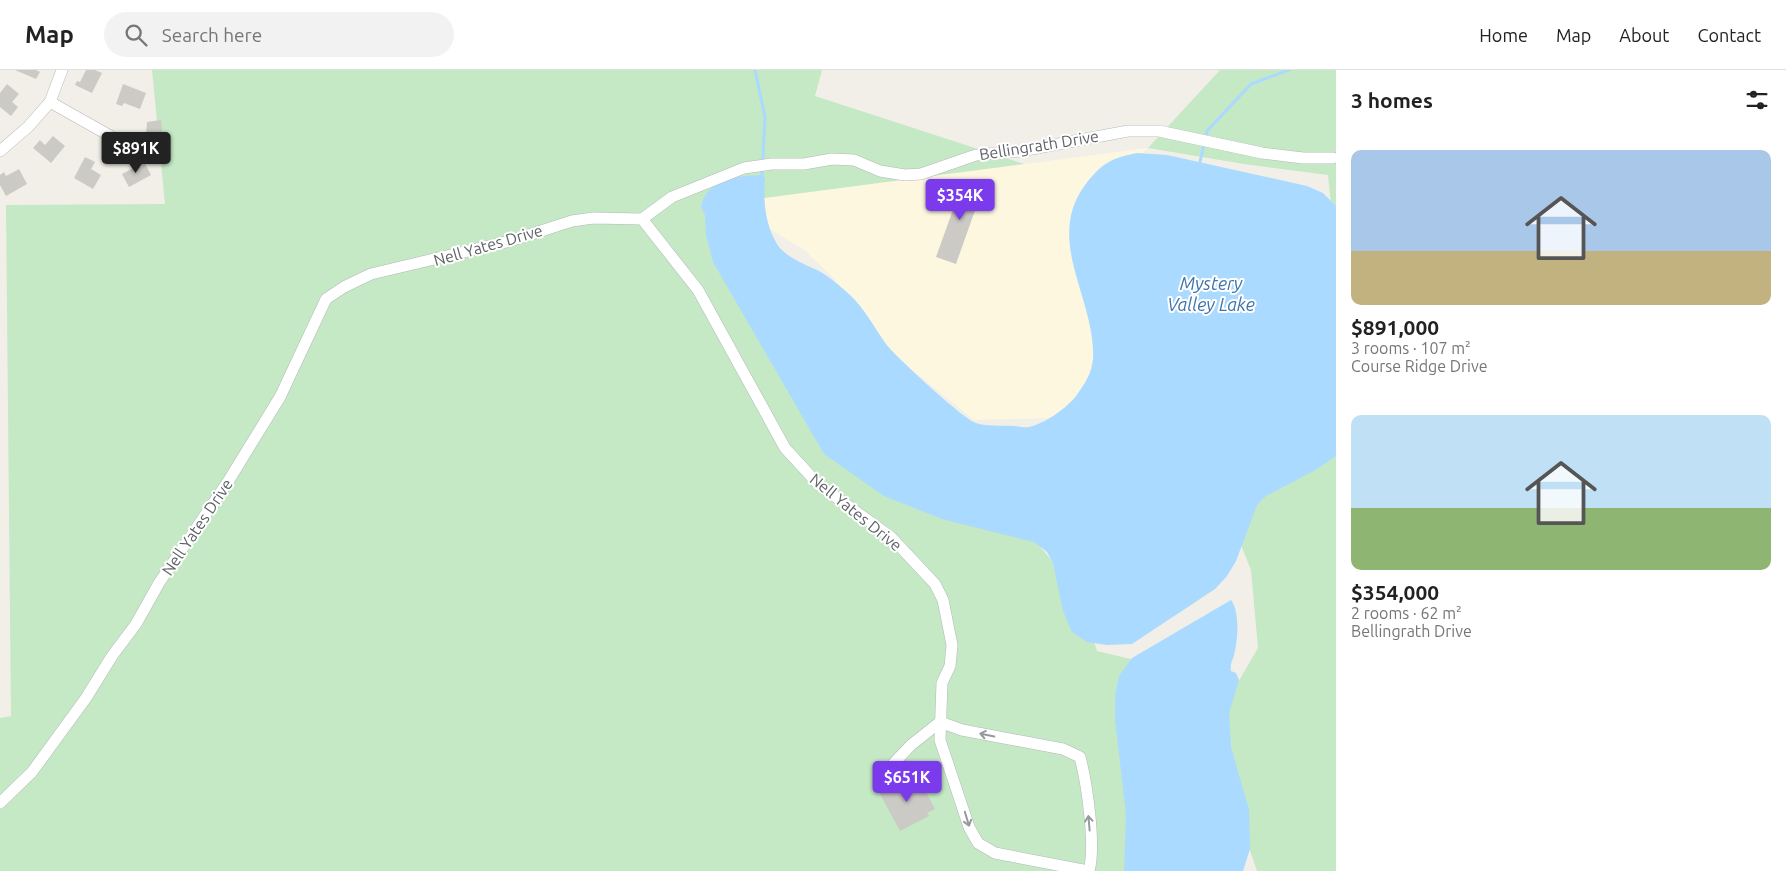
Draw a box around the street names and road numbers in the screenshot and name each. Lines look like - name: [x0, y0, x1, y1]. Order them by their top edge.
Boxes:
- street label: Bellingrath Drive: [978, 127, 1100, 163]
- street label: Nell Yates Drive: [431, 221, 545, 269]
- street label: Nell Yates Drive: [807, 470, 905, 554]
- street label: Nell Yates Drive: [158, 475, 236, 579]

